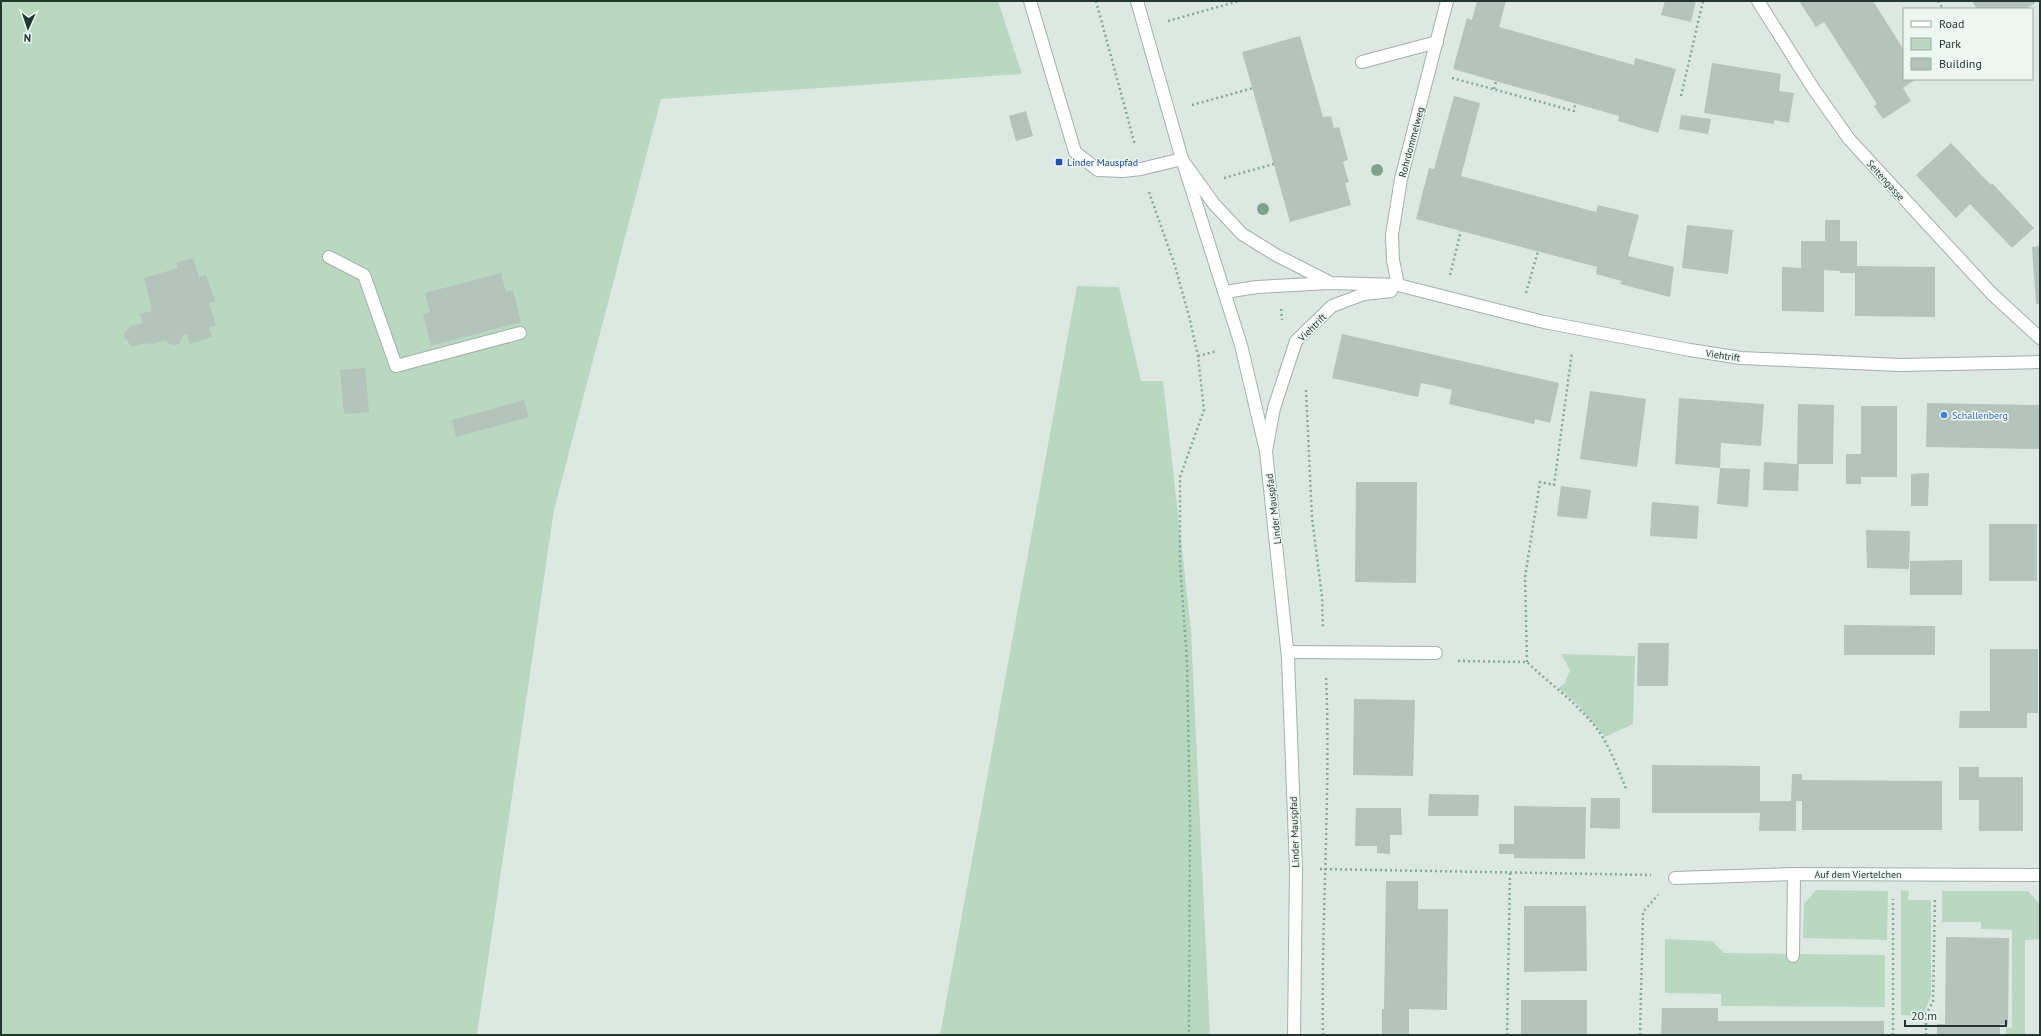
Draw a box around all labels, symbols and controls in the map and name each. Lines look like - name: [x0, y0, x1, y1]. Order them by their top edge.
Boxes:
- north arrow: [8, 8, 48, 48]
- legend: [1903, 8, 2033, 80]
- text: Road: [1939, 16, 1964, 31]
- text: N: [23, 31, 31, 45]
- text: Park: [1939, 36, 1961, 51]
- text: Building: [1939, 56, 1982, 71]
- street label: Rohrdommelweg: [1396, 106, 1427, 179]
- place label: Linder Mauspfad: [1067, 156, 1138, 169]
- marker: Linder Mauspfad: [1054, 157, 1064, 167]
- street label: Seitengasse: [1864, 157, 1907, 204]
- street label: Viehtrift: [1295, 310, 1330, 345]
- street label: Viehtrift: [1704, 346, 1742, 364]
- place label: Schallenberg: [1952, 409, 2008, 422]
- marker: Schallenberg: [1939, 410, 1949, 420]
- street label: Linder Mauspfad: [1263, 473, 1284, 545]
- street label: Linder Mauspfad: [1287, 796, 1302, 868]
- street label: Auf dem Viertelchen: [1815, 868, 1902, 881]
- scale bar: [1905, 1002, 2006, 1028]
- text: 20 m: [1911, 1008, 1937, 1023]

